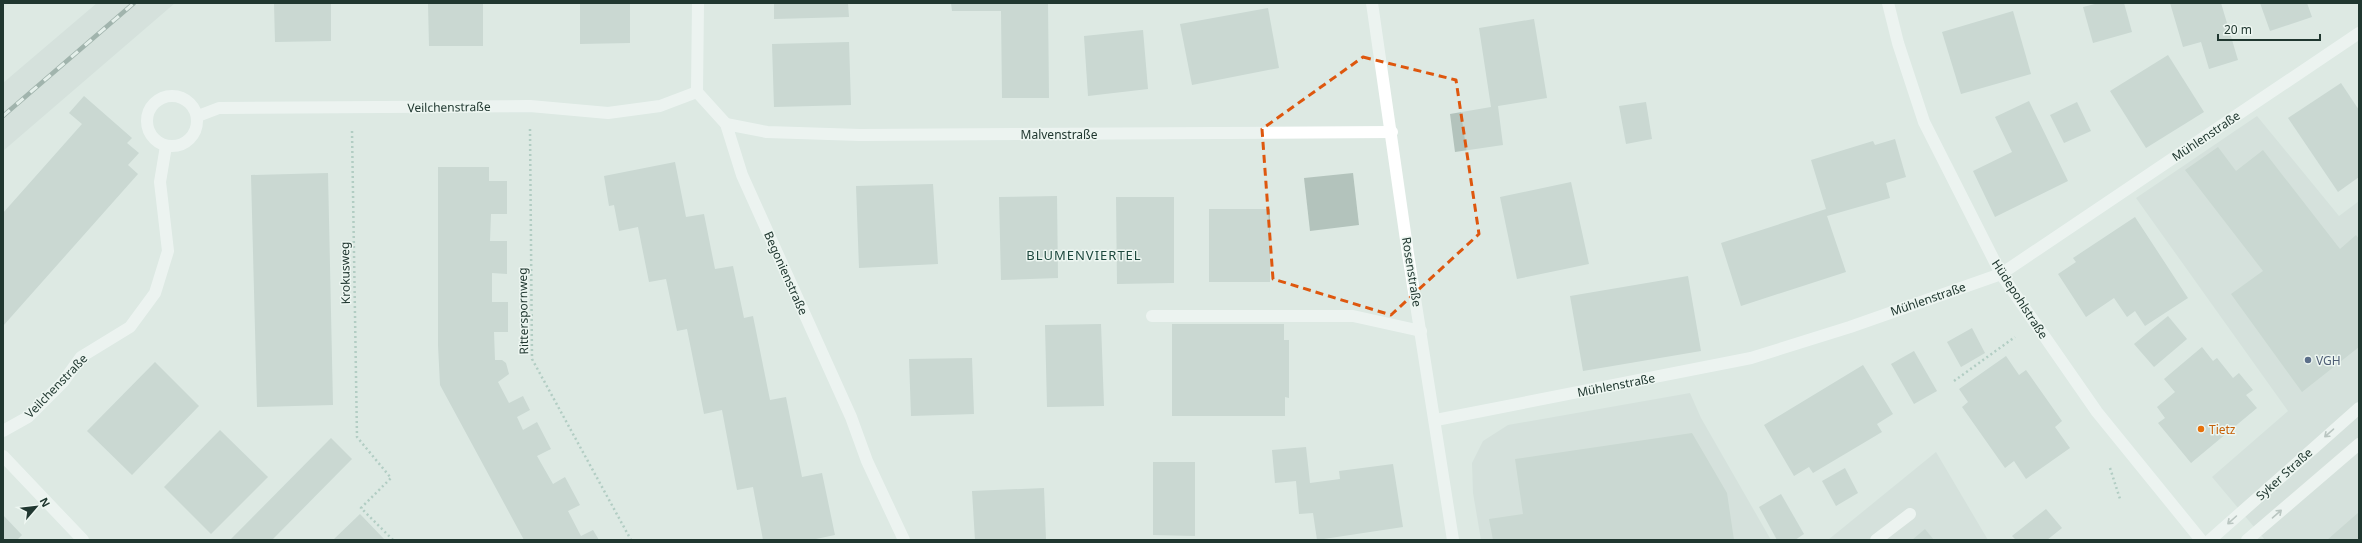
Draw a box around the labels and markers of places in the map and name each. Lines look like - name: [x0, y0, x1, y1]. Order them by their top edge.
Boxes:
- place label: VGH: [2316, 352, 2341, 369]
- marker: VGH: [2303, 355, 2313, 365]
- place label: Tietz: [2209, 421, 2236, 438]
- marker: Tietz: [2196, 424, 2206, 434]

